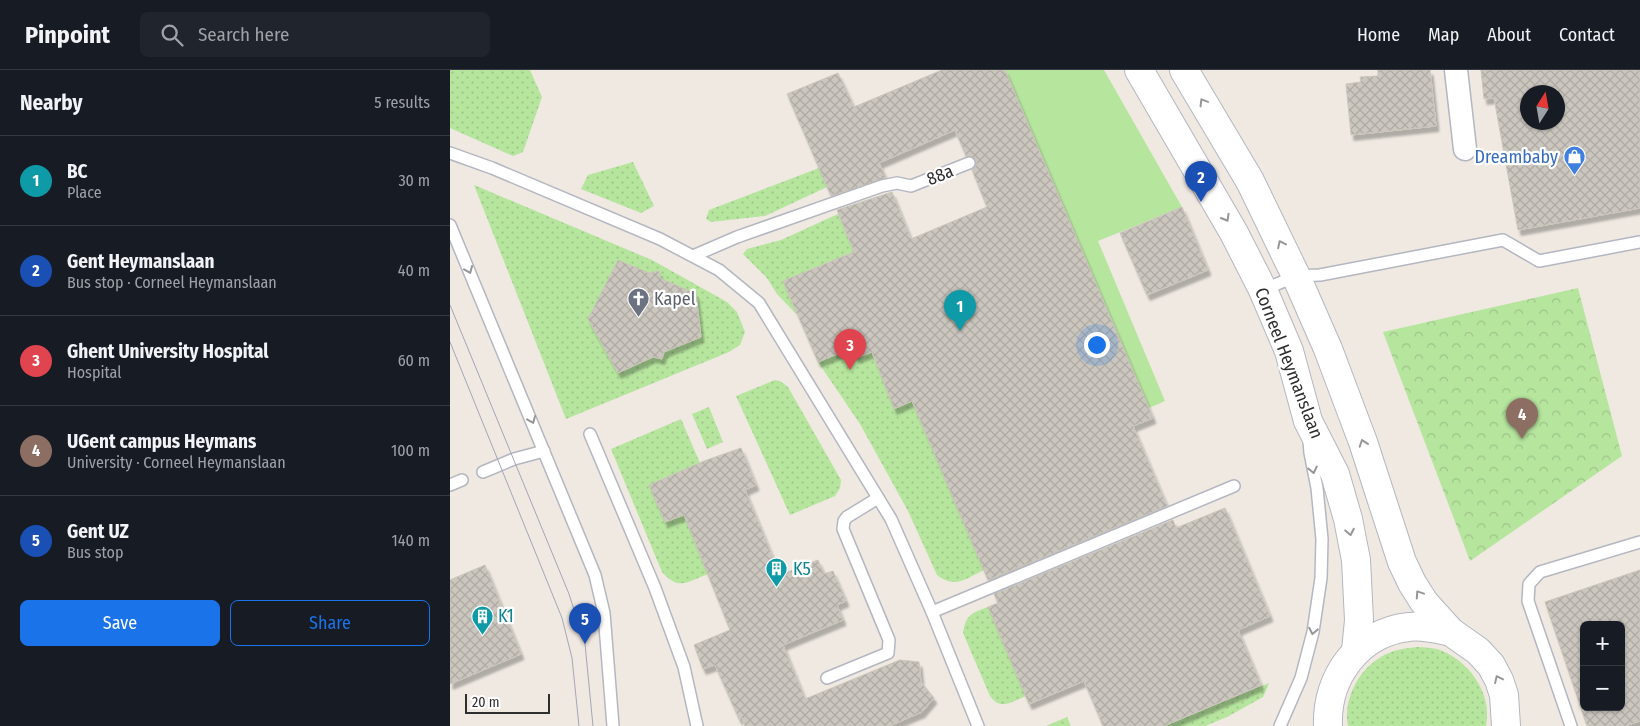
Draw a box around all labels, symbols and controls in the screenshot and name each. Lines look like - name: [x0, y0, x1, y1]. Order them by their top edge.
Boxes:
- search box: [140, 12, 490, 57]
- text: Pinpoint: [25, 21, 110, 49]
- icon: search: [158, 21, 186, 49]
- text: Search here: [198, 23, 289, 46]
- text: Home: [1357, 24, 1400, 46]
- text: Map: [1428, 24, 1459, 46]
- text: About: [1487, 24, 1531, 46]
- text: Contact: [1559, 24, 1615, 46]
- north arrow: [1520, 85, 1565, 130]
- text: Nearby: [20, 90, 82, 116]
- text: 5 results: [374, 93, 430, 112]
- one-way arrow: [1199, 98, 1209, 107]
- shop icon: Dreambaby: [1562, 145, 1586, 176]
- place label: Dreambaby: [1475, 146, 1558, 168]
- text: BC: [67, 160, 88, 183]
- street label: 88a: [923, 160, 957, 190]
- pin: 2: [1185, 161, 1217, 202]
- text: 1: [33, 171, 39, 190]
- text: 30 m: [398, 171, 430, 190]
- text: Place: [67, 183, 102, 202]
- one-way arrow: [1219, 212, 1229, 221]
- one-way arrow: [1277, 240, 1287, 249]
- text: Gent Heymanslaan: [67, 250, 214, 273]
- text: 2: [32, 261, 40, 280]
- text: 40 m: [398, 261, 430, 280]
- one-way arrow: [462, 265, 473, 274]
- text: Bus stop · Corneel Heymanslaan: [67, 273, 277, 292]
- street label: Corneel Heymanslaan: [1250, 284, 1328, 442]
- church icon: Kapel: [626, 287, 650, 318]
- place label: Kapel: [654, 288, 696, 310]
- pin: 1: [944, 290, 976, 331]
- pin: 3: [834, 329, 866, 370]
- your location: [1084, 332, 1110, 358]
- text: Ghent University Hospital: [67, 340, 269, 363]
- text: 3: [32, 351, 40, 370]
- text: 60 m: [398, 351, 430, 370]
- text: Hospital: [67, 363, 122, 382]
- pin: 4: [1506, 398, 1538, 439]
- one-way arrow: [525, 415, 536, 424]
- text: UGent campus Heymans: [67, 430, 256, 453]
- one-way arrow: [1359, 439, 1369, 447]
- text: 4: [32, 441, 40, 460]
- text: 100 m: [391, 441, 430, 460]
- text: University · Corneel Heymanslaan: [67, 453, 286, 472]
- one-way arrow: [1307, 465, 1318, 474]
- text: Gent UZ: [67, 520, 129, 543]
- one-way arrow: [1345, 527, 1355, 536]
- text: 5: [32, 531, 40, 550]
- text: 140 m: [392, 531, 430, 550]
- text: Bus stop: [67, 543, 123, 562]
- building icon: K5: [765, 557, 789, 588]
- place label: K5: [793, 558, 811, 580]
- one-way arrow: [1416, 591, 1426, 600]
- button: Save: [20, 600, 220, 646]
- button: Share: [230, 600, 430, 646]
- pin: 5: [569, 603, 601, 644]
- building icon: K1: [470, 604, 494, 635]
- place label: K1: [498, 605, 514, 627]
- map controls: [1580, 621, 1625, 711]
- button: +: [1580, 621, 1625, 666]
- one-way arrow: [1308, 626, 1318, 635]
- button: −: [1580, 666, 1625, 711]
- one-way arrow: [1493, 675, 1504, 684]
- scale bar: [465, 691, 550, 714]
- text: 20 m: [472, 694, 500, 711]

